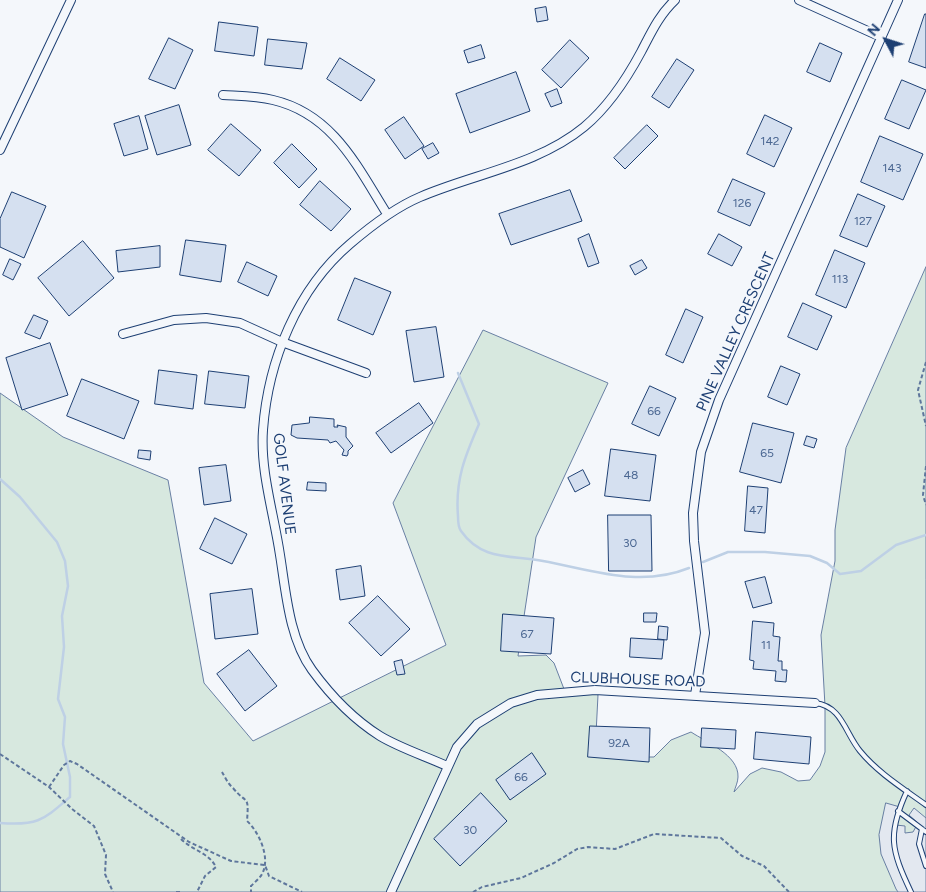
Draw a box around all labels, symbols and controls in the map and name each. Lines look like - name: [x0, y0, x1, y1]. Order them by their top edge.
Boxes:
- north arrow: [861, 15, 911, 65]
- text: N: [864, 20, 884, 40]
- house number: 142: [760, 134, 780, 148]
- house number: 143: [883, 161, 901, 175]
- house number: 126: [733, 196, 751, 210]
- house number: 127: [854, 214, 872, 228]
- street label: PINE VALLEY CRESCENT: [693, 250, 779, 414]
- house number: 113: [832, 272, 848, 286]
- house number: 66: [647, 404, 661, 418]
- street label: GOLF AVENUE: [269, 432, 299, 536]
- house number: 65: [760, 446, 774, 460]
- house number: 48: [624, 468, 638, 482]
- house number: 47: [749, 503, 763, 517]
- house number: 30: [623, 536, 637, 550]
- house number: 67: [520, 627, 534, 641]
- house number: 11: [761, 638, 771, 652]
- street label: CLUBHOUSE ROAD: [570, 669, 706, 691]
- house number: 92A: [608, 736, 630, 750]
- house number: 66: [514, 770, 528, 784]
- house number: 30: [463, 823, 477, 837]

